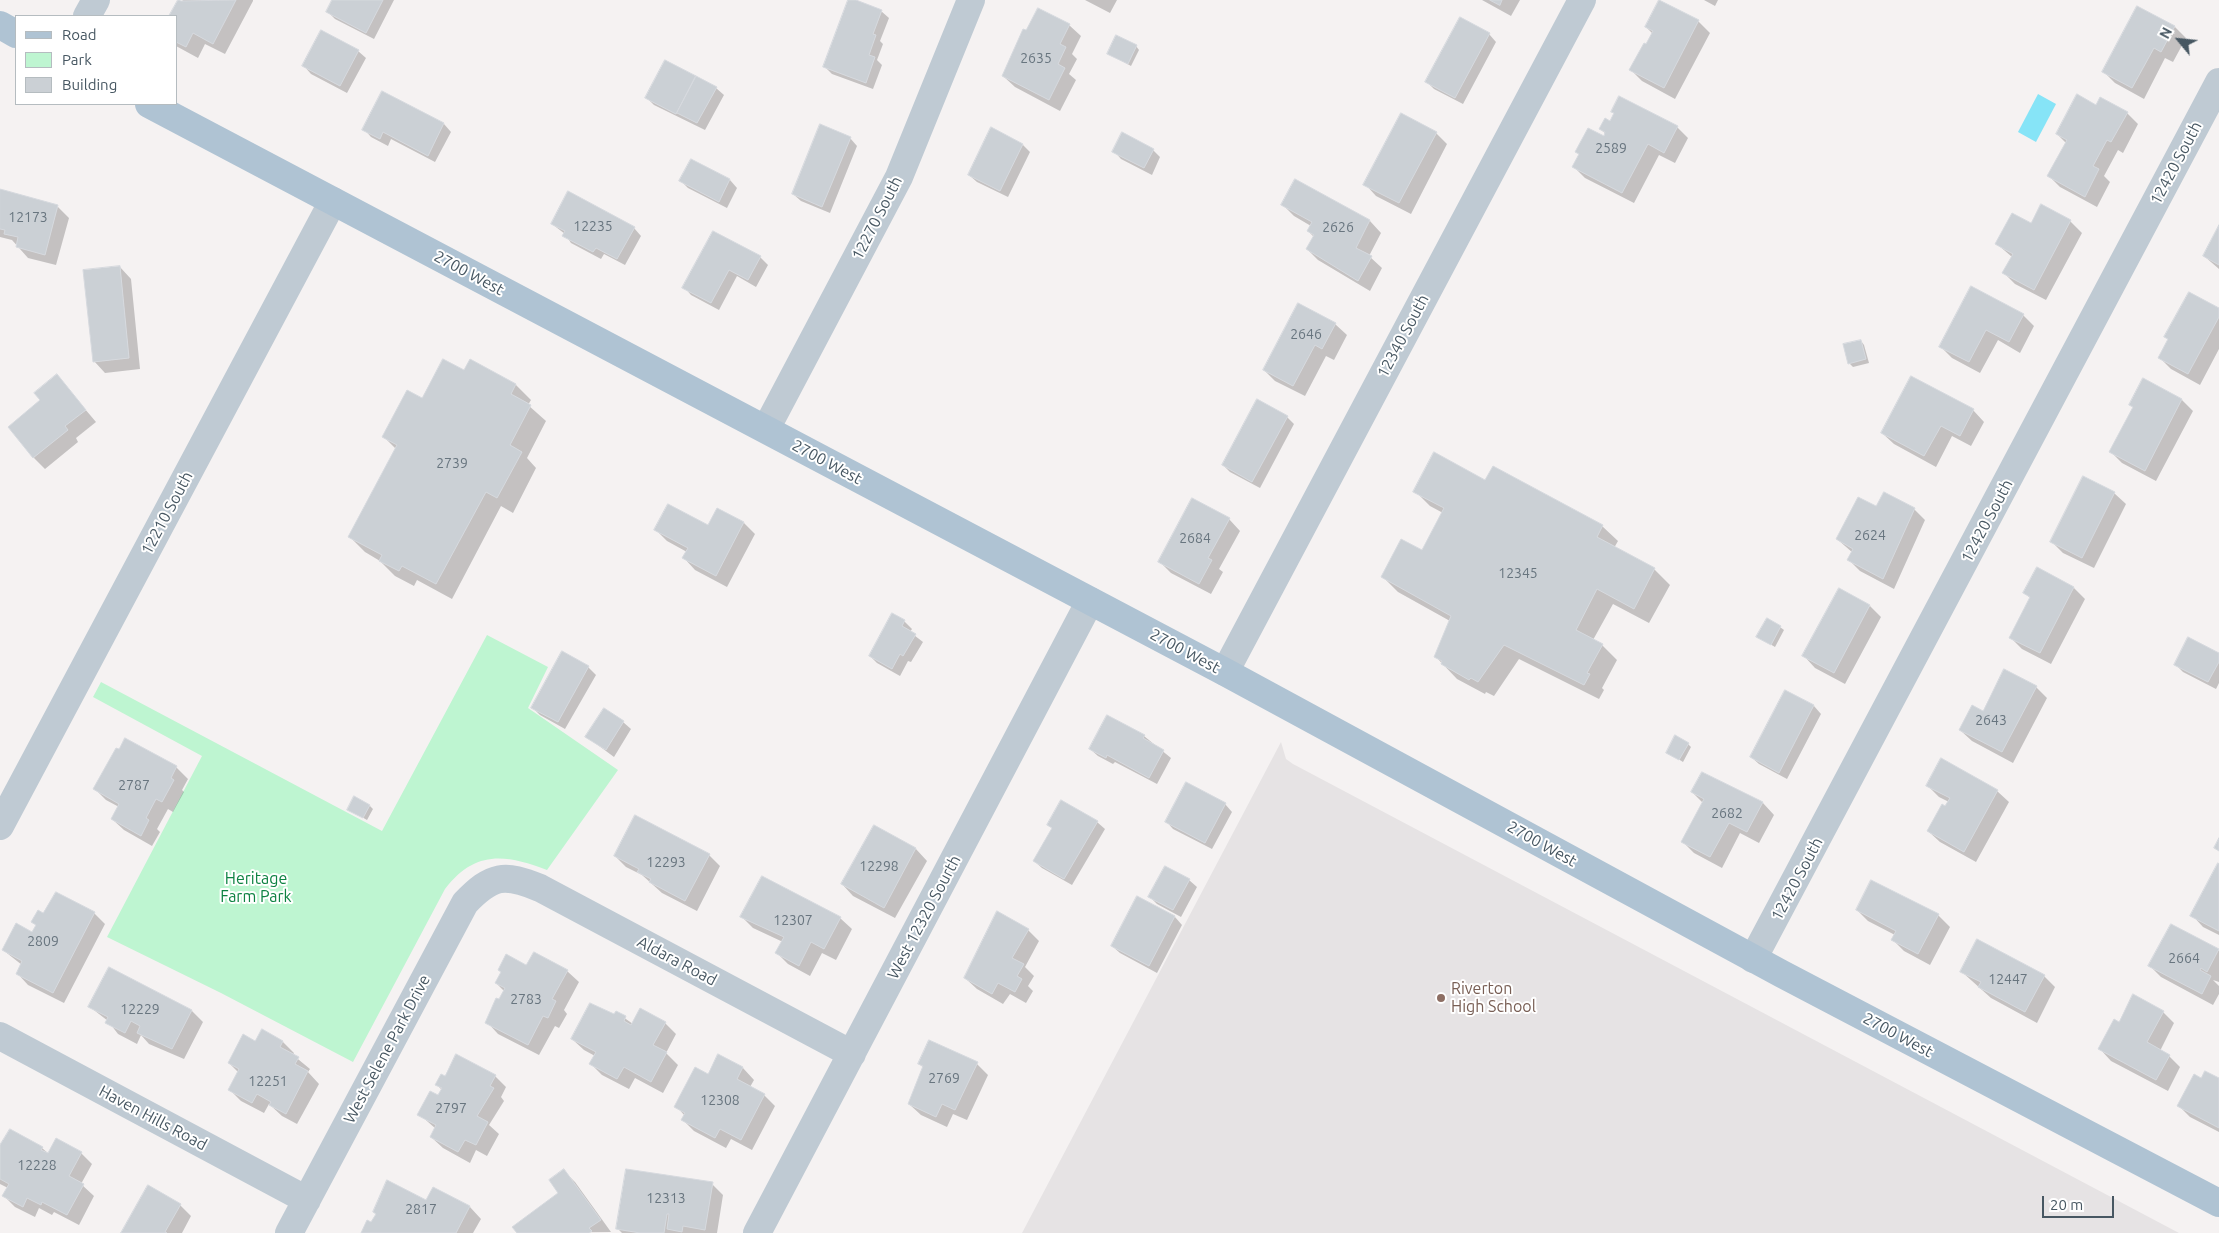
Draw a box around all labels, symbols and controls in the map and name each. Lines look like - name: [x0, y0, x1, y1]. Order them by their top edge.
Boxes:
- legend: [15, 15, 178, 105]
- north arrow: [2154, 15, 2204, 65]
- text: N: [2156, 25, 2175, 41]
- text: Road: [62, 26, 97, 43]
- house number: 2635: [1020, 50, 1052, 66]
- text: Park: [62, 51, 92, 68]
- text: Building: [62, 76, 117, 93]
- street label: 12420 South: [2146, 118, 2206, 208]
- house number: 2589: [1595, 140, 1627, 156]
- street label: 12270 South: [848, 173, 906, 263]
- house number: 12173: [8, 209, 48, 225]
- house number: 12235: [573, 218, 613, 234]
- house number: 2626: [1322, 219, 1354, 235]
- street label: 2700 West: [431, 247, 507, 299]
- street label: 12340 South: [1373, 291, 1433, 381]
- house number: 2646: [1290, 326, 1322, 342]
- street label: 2700 West: [789, 436, 865, 488]
- house number: 2739: [436, 455, 468, 471]
- street label: 12210 South: [137, 468, 197, 558]
- street label: 12420 South: [1957, 476, 2017, 566]
- house number: 2624: [1854, 527, 1886, 543]
- house number: 2684: [1179, 530, 1211, 546]
- house number: 12345: [1498, 565, 1538, 581]
- street label: 2700 West: [1147, 625, 1223, 677]
- house number: 2643: [1975, 712, 2007, 728]
- house number: 2787: [118, 777, 150, 793]
- house number: 2682: [1711, 805, 1743, 821]
- street label: 2700 West: [1504, 817, 1580, 871]
- street label: 12420 South: [1767, 834, 1827, 924]
- street label: West 12320 Sourth: [883, 852, 965, 982]
- house number: 12293: [646, 854, 686, 870]
- house number: 12298: [859, 858, 899, 874]
- park label: Heritage Farm Park: [220, 869, 292, 907]
- house number: 12307: [773, 912, 813, 928]
- street label: Aldara Road: [634, 932, 720, 990]
- house number: 2809: [27, 933, 59, 949]
- house number: 2664: [2168, 950, 2200, 966]
- street label: West Selene Park Drive: [340, 971, 434, 1127]
- house number: 12447: [1988, 971, 2028, 987]
- place label: Riverton High School: [1451, 979, 1536, 1017]
- house number: 2783: [510, 991, 542, 1007]
- marker: Riverton High School: [1435, 992, 1447, 1004]
- house number: 12229: [120, 1001, 160, 1017]
- street label: 2700 West: [1860, 1009, 1936, 1061]
- house number: 2769: [928, 1070, 960, 1086]
- house number: 12251: [248, 1073, 288, 1089]
- street label: Haven Hills Road: [96, 1081, 210, 1155]
- house number: 12308: [700, 1092, 740, 1108]
- house number: 2797: [435, 1100, 467, 1116]
- house number: 12228: [17, 1157, 57, 1173]
- scale bar: [2044, 1186, 2116, 1218]
- house number: 12313: [646, 1190, 686, 1206]
- text: 20 m: [2050, 1196, 2083, 1213]
- house number: 2817: [405, 1201, 437, 1217]

